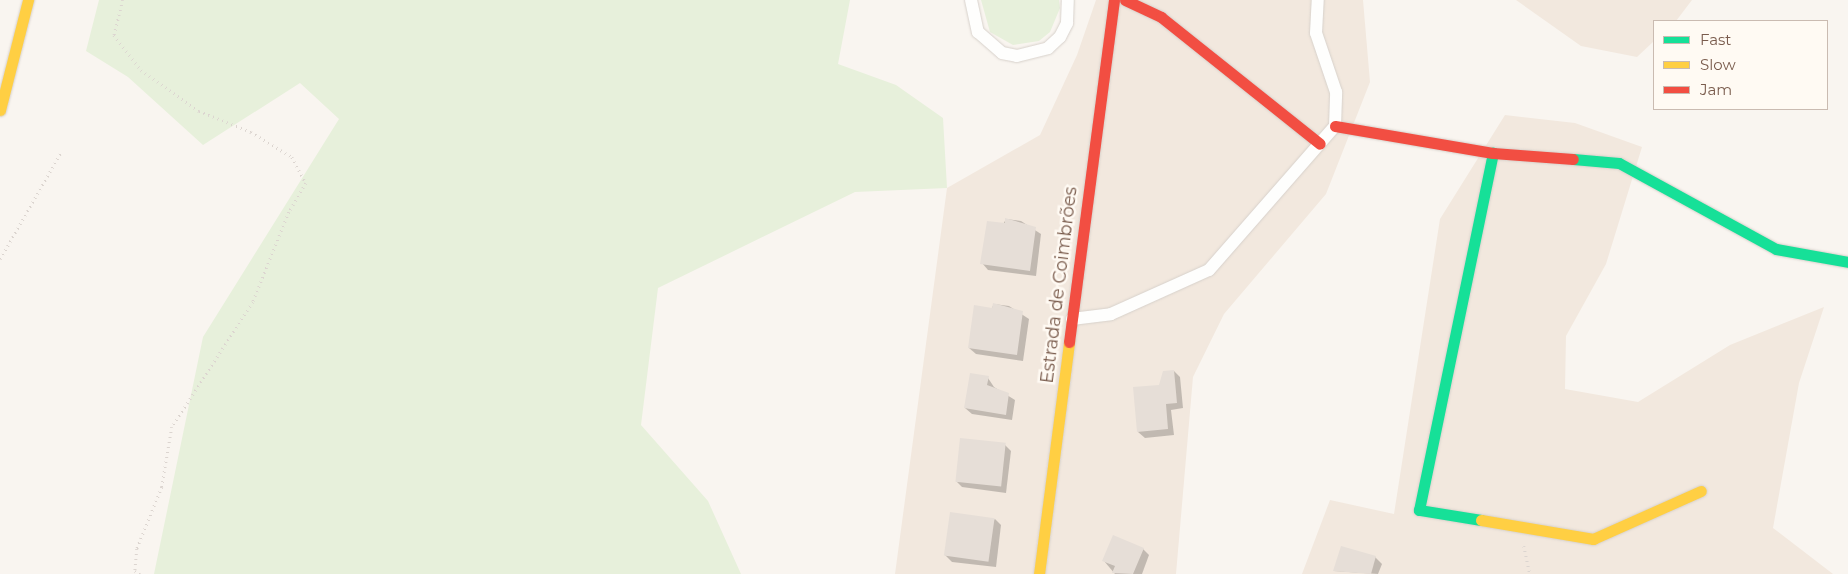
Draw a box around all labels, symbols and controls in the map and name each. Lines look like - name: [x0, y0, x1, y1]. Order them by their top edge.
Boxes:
- legend: [1653, 20, 1828, 110]
- text: Fast: [1700, 30, 1731, 49]
- text: Slow: [1700, 55, 1736, 74]
- text: Jam: [1700, 80, 1732, 99]
- street label: Estrada de Coimbrões: [1036, 185, 1082, 385]

